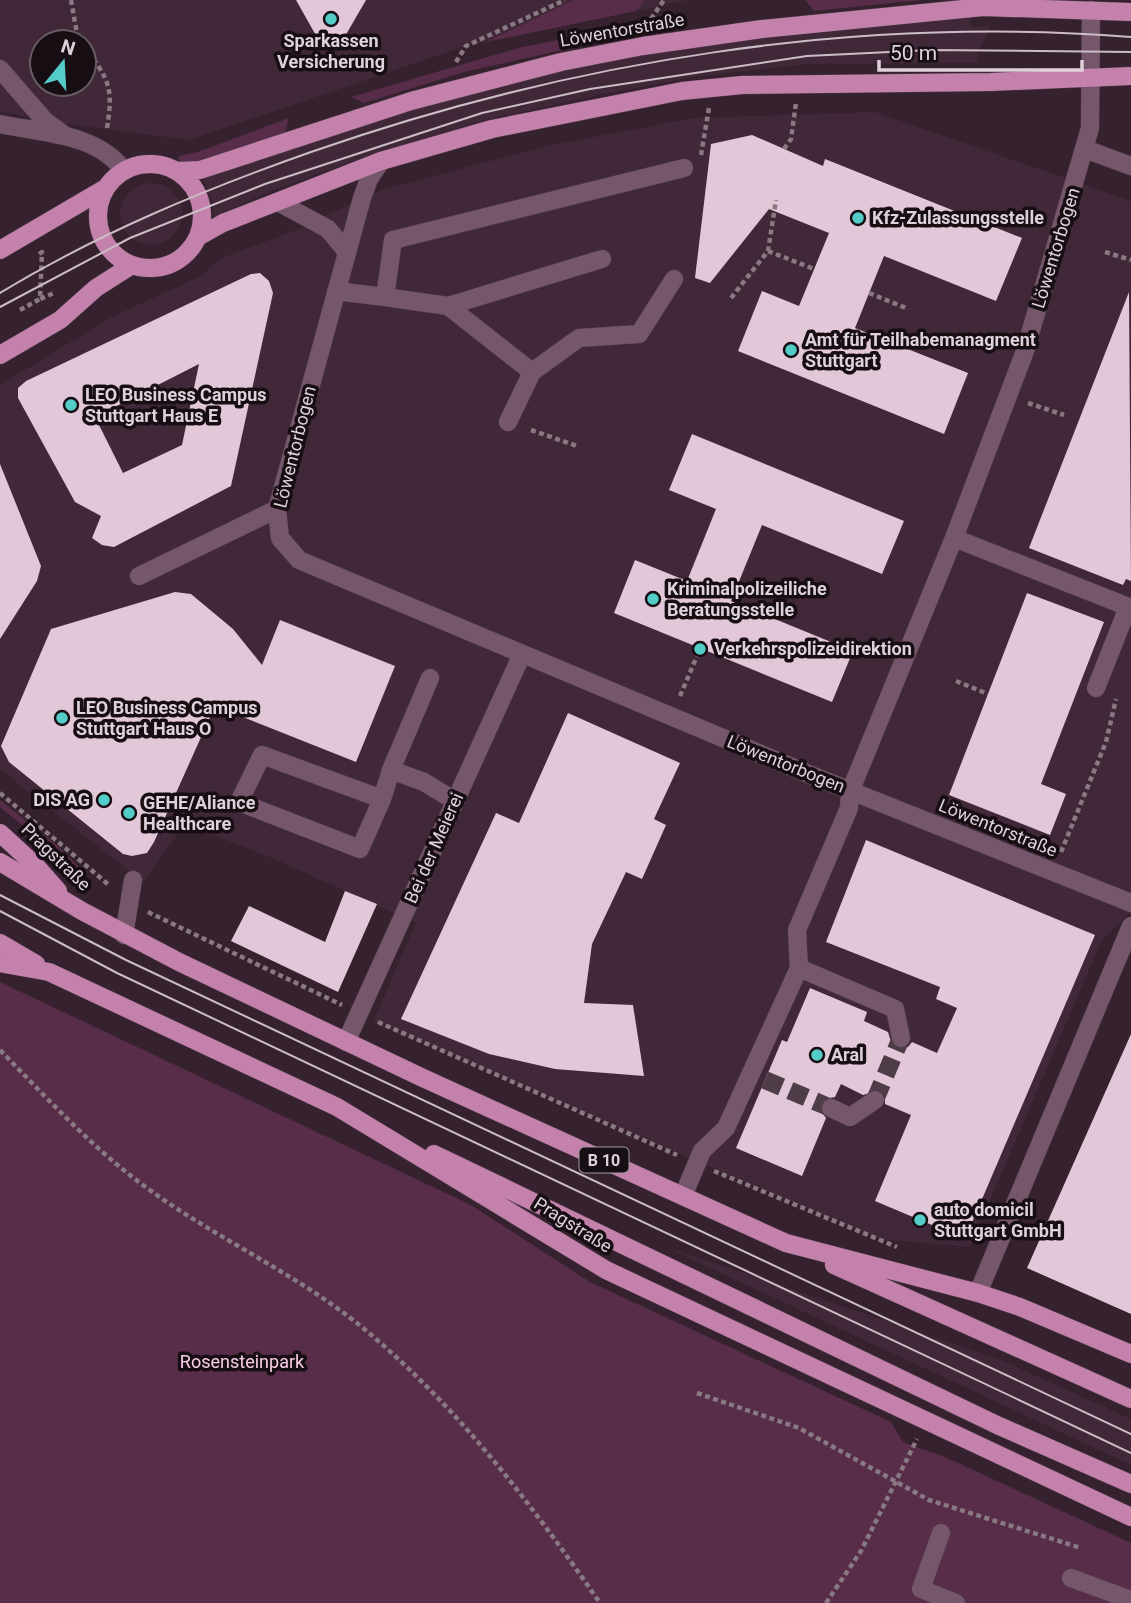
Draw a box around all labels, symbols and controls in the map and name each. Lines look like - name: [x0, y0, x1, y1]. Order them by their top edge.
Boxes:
- street label: Löwentorstraße: [558, 8, 686, 51]
- marker: Sparkassen Versicherung: [323, 11, 339, 27]
- north arrow: [28, 28, 98, 98]
- scale bar: [879, 28, 1082, 72]
- place label: Sparkassen Versicherung: [277, 30, 385, 72]
- text: N: [58, 34, 78, 60]
- text: 50 m: [890, 41, 937, 65]
- street label: Löwentorbogen: [1027, 185, 1084, 311]
- place label: Kfz-Zulassungsstelle: [872, 207, 1044, 228]
- marker: Kfz-Zulassungsstelle: [850, 210, 866, 226]
- place label: Amt für Teilhabemanagment Stuttgart: [805, 329, 1036, 371]
- marker: Amt für Teilhabemanagment Stuttgart: [783, 342, 799, 358]
- place label: LEO Business Campus Stuttgart Haus E: [85, 384, 267, 426]
- street label: Löwentorbogen: [269, 384, 320, 510]
- marker: LEO Business Campus Stuttgart Haus E: [63, 397, 79, 413]
- place label: Kriminalpolizeiliche Beratungsstelle: [667, 578, 827, 620]
- marker: Kriminalpolizeiliche Beratungsstelle: [645, 591, 661, 607]
- place label: Verkehrspolizeidirektion: [714, 638, 912, 659]
- marker: Verkehrspolizeidirektion: [692, 641, 708, 657]
- place label: LEO Business Campus Stuttgart Haus O: [76, 697, 258, 739]
- marker: LEO Business Campus Stuttgart Haus O: [54, 710, 70, 726]
- street label: Löwentorbogen: [724, 730, 848, 797]
- place label: DIS AG: [33, 789, 90, 810]
- street label: Bei der Meierei: [400, 789, 467, 906]
- marker: DIS AG: [96, 792, 112, 808]
- place label: GEHE/Aliance Healthcare: [143, 792, 256, 834]
- street label: Löwentorstraße: [936, 794, 1061, 861]
- marker: GEHE/Aliance Healthcare: [121, 805, 137, 821]
- street label: Pragstraße: [17, 819, 95, 895]
- place label: Aral: [831, 1044, 864, 1065]
- marker: Aral: [809, 1047, 825, 1063]
- road number: B 10: [580, 1148, 628, 1172]
- street label: Pragstraße: [530, 1192, 616, 1257]
- place label: auto domicil Stuttgart GmbH: [934, 1199, 1062, 1241]
- marker: auto domicil Stuttgart GmbH: [912, 1212, 928, 1228]
- park label: Rosensteinpark: [180, 1351, 305, 1372]

